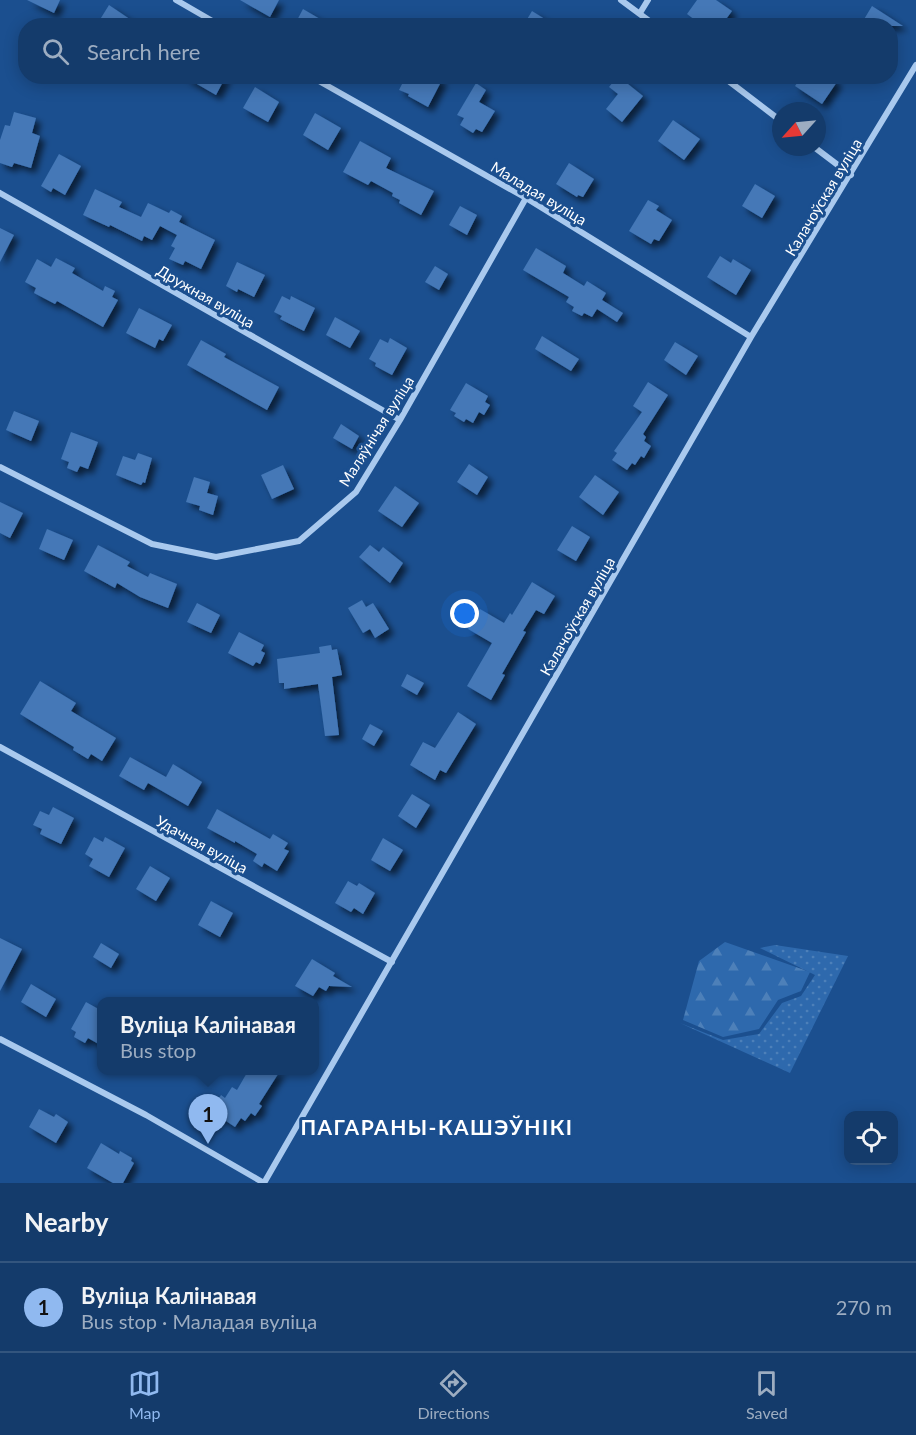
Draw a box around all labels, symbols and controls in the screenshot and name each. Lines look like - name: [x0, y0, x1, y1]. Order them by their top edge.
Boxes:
- search box: [18, 18, 898, 84]
- icon: search: [39, 35, 72, 68]
- text: Search here: [87, 38, 200, 65]
- north arrow: [772, 102, 826, 156]
- street label: Калачоўская вуліца: [781, 135, 865, 259]
- street label: Маладая вуліца: [488, 157, 590, 229]
- street label: Дружная вуліца: [154, 261, 258, 331]
- street label: Маляўнічая вуліца: [335, 372, 417, 490]
- street label: Калачоўская вуліца: [536, 553, 618, 679]
- your location: [450, 599, 479, 628]
- street label: Удачная вуліца: [153, 811, 251, 877]
- popup: [97, 997, 319, 1075]
- text: Вуліца Калінавая: [120, 1011, 296, 1038]
- text: Bus stop: [120, 1038, 196, 1062]
- pin: 1: [188, 1094, 228, 1144]
- map controls: [844, 1111, 898, 1165]
- button: locate: [844, 1111, 898, 1165]
- district label: ПАГАРАНЫ-КАШЭЎНІКІ: [300, 1114, 574, 1139]
- text: Nearby: [24, 1206, 109, 1238]
- text: Вуліца Калінавая: [81, 1282, 257, 1309]
- text: 1: [38, 1295, 49, 1319]
- text: 270 m: [836, 1295, 892, 1319]
- text: Bus stop · Маладая вуліца: [81, 1309, 317, 1333]
- tab: Map: [128, 1367, 161, 1422]
- tab: Directions: [417, 1367, 490, 1422]
- tab: Saved: [746, 1367, 788, 1422]

